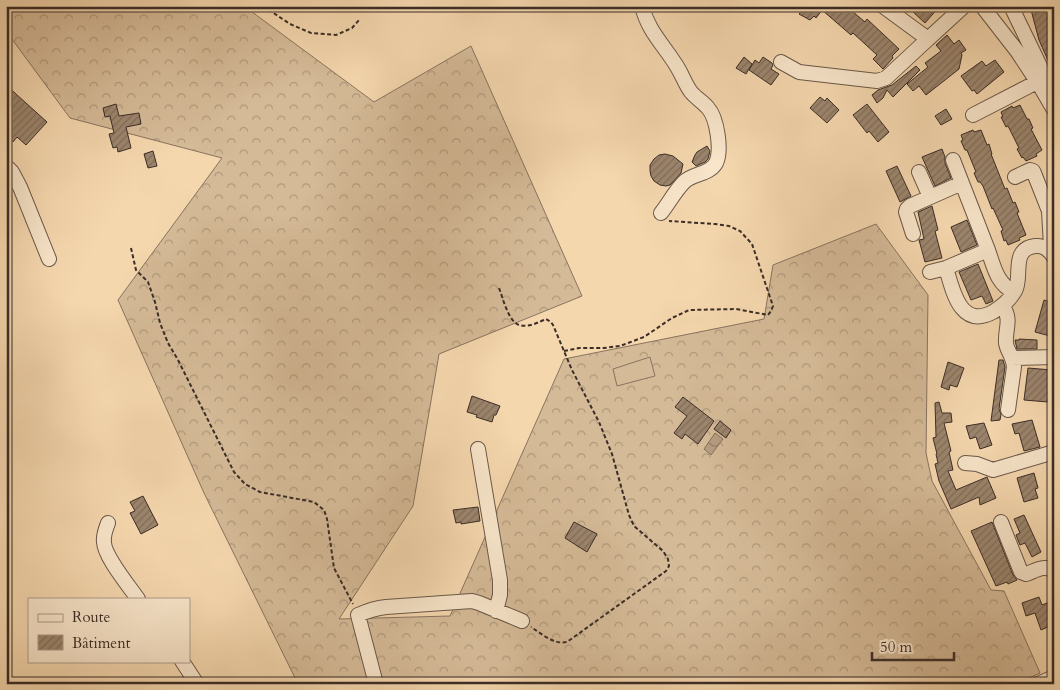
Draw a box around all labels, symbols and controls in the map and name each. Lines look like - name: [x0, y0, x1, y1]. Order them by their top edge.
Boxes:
- legend: [28, 598, 190, 662]
- text: Route: [72, 607, 110, 627]
- scale bar: [872, 630, 955, 662]
- text: Bâtiment: [72, 633, 131, 653]
- text: 50 m: [880, 637, 912, 657]

